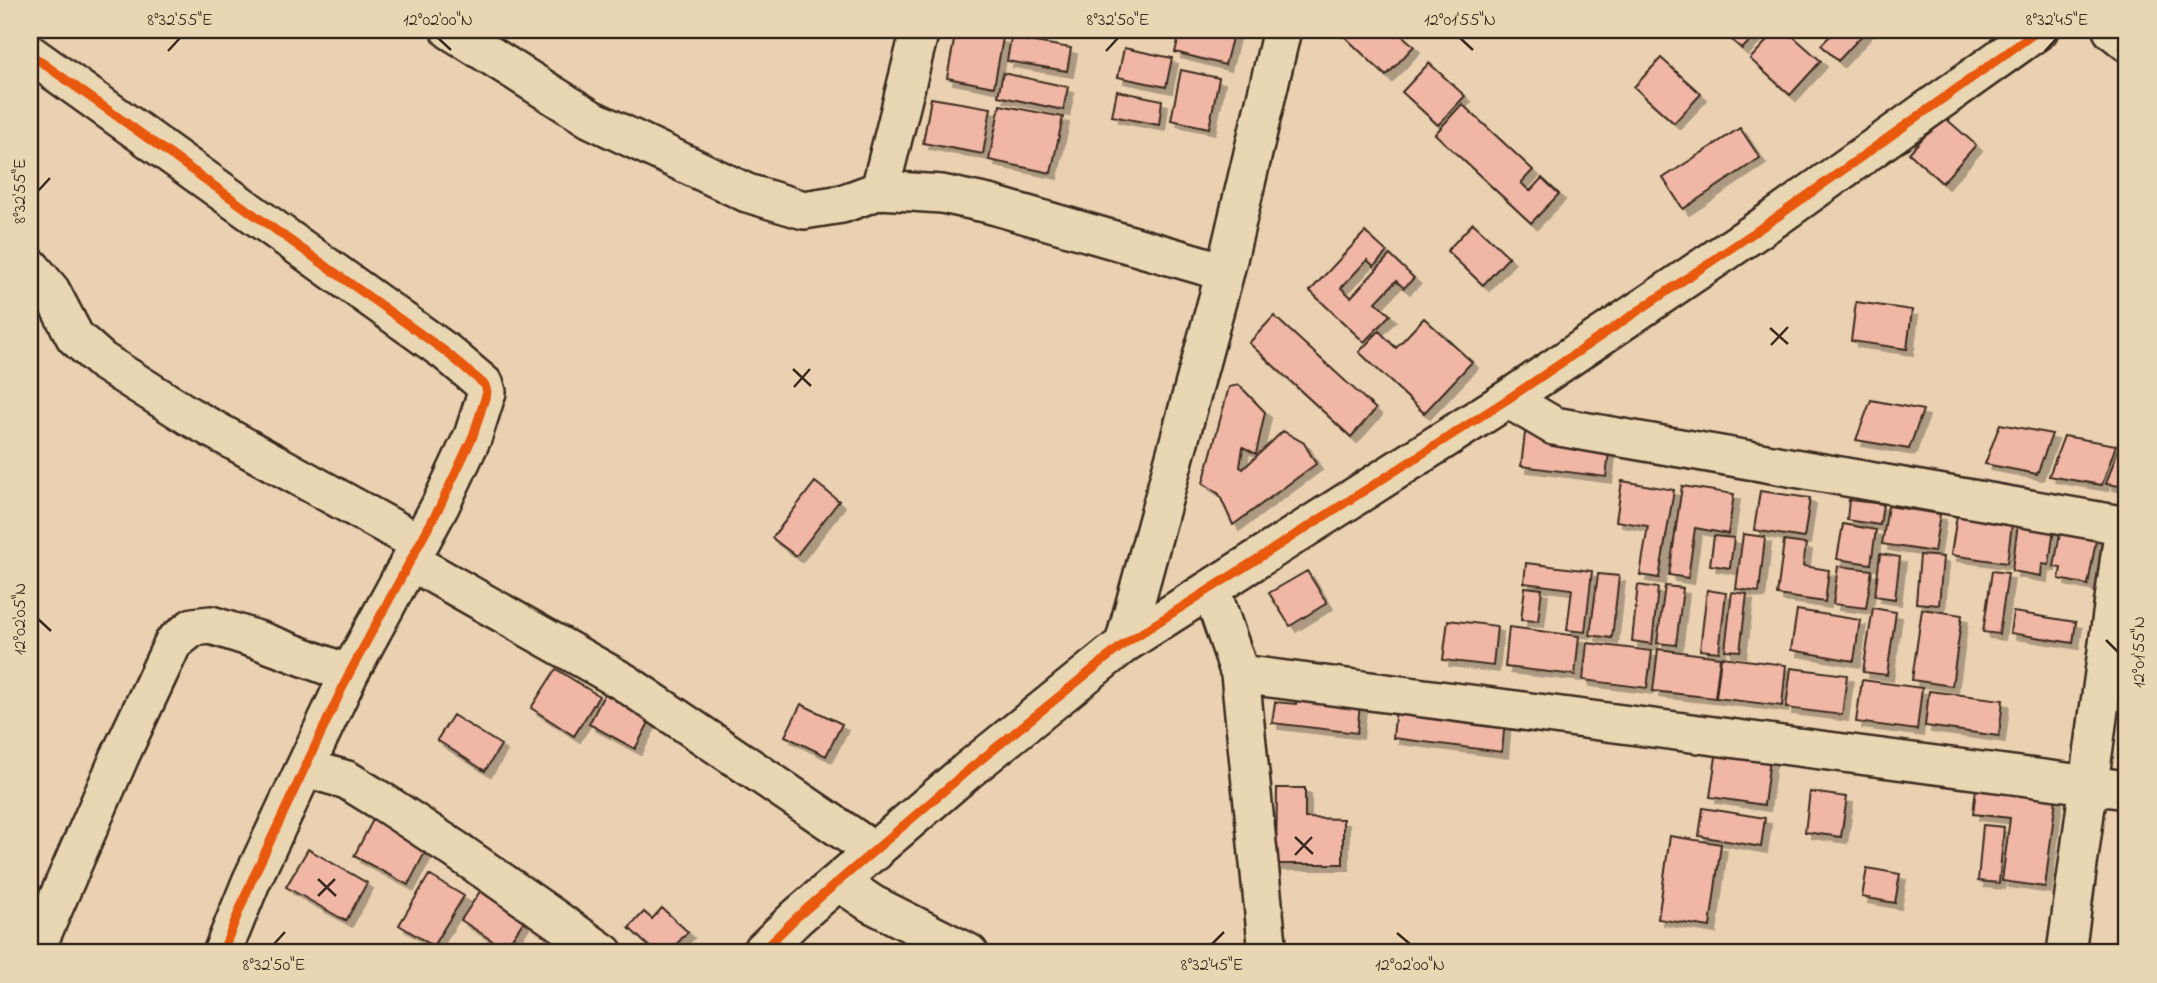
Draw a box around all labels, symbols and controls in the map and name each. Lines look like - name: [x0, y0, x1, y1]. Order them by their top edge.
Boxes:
- text: 8°32'55"E: [147, 8, 213, 34]
- text: 12°02'00"N: [403, 8, 473, 34]
- text: 8°32'50"E: [1086, 8, 1150, 34]
- text: 12°01'55"N: [1424, 8, 1496, 34]
- text: 8°32'45"E: [2026, 8, 2088, 34]
- text: 8°32'55"E: [8, 158, 34, 224]
- text: 12°02'05"N: [8, 583, 34, 655]
- text: 12°01'55"N: [2127, 616, 2153, 688]
- text: 8°32'50"E: [242, 953, 306, 979]
- text: 8°32'45"E: [1181, 953, 1243, 979]
- text: 12°02'00"N: [1375, 953, 1445, 979]

